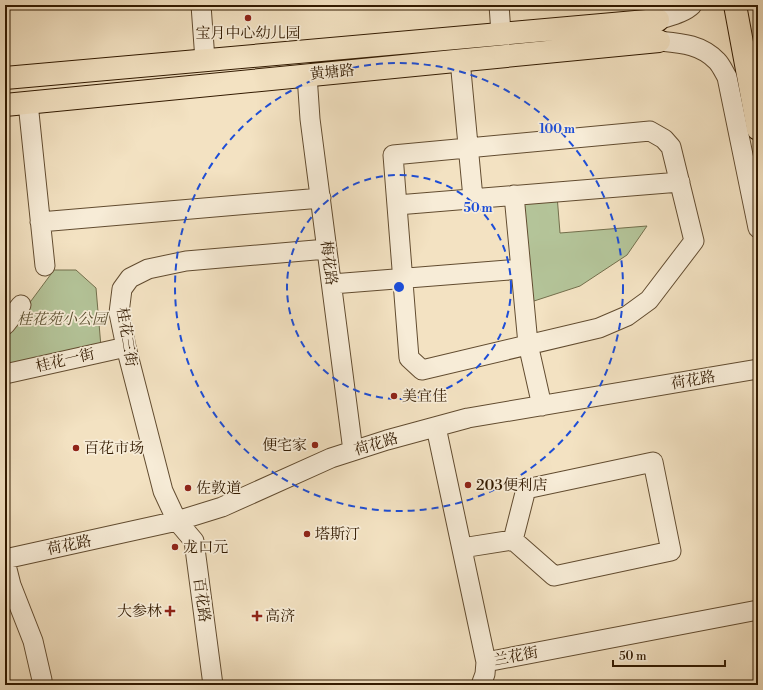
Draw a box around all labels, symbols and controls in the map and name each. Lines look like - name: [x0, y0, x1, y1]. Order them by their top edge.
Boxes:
- marker: 宝月中心幼儿园: [243, 13, 253, 23]
- place label: 宝月中心幼儿园: [195, 24, 301, 43]
- street label: 黄塘路: [309, 61, 355, 84]
- text: 100 m: [539, 122, 575, 137]
- text: 50 m: [463, 201, 493, 216]
- street label: 梅花路: [316, 240, 341, 287]
- centre of rings: [392, 280, 406, 294]
- street label: 桂花三街: [112, 306, 141, 368]
- park label: 桂花苑小公园: [17, 310, 109, 329]
- street label: 桂花一街: [34, 344, 96, 376]
- street label: 荷花路: [669, 367, 717, 394]
- place label: 美宜佳: [402, 387, 447, 406]
- marker: 美宜佳: [389, 391, 399, 401]
- street label: 荷花路: [352, 429, 400, 460]
- place label: 便宅家: [262, 436, 307, 455]
- place label: 百花市场: [84, 439, 144, 458]
- marker: 便宅家: [310, 440, 320, 450]
- marker: 百花市场: [71, 443, 81, 453]
- place label: 203便利店: [476, 476, 548, 495]
- place label: 佐敦道: [196, 479, 241, 498]
- marker: 203便利店: [463, 480, 473, 490]
- marker: 佐敦道: [183, 483, 193, 493]
- place label: 塔斯汀: [315, 525, 360, 544]
- marker: 塔斯汀: [302, 529, 312, 539]
- street label: 荷花路: [45, 532, 93, 559]
- place label: 龙口元: [183, 538, 228, 557]
- marker: 龙口元: [170, 542, 180, 552]
- street label: 百花路: [189, 576, 214, 624]
- place label: 大参林: [117, 602, 162, 621]
- marker: 大参林: [165, 606, 175, 616]
- place label: 高济: [265, 607, 295, 626]
- marker: 高济: [252, 611, 262, 621]
- scale bar: [613, 642, 725, 668]
- street label: 兰花街: [492, 643, 540, 670]
- text: 50 m: [619, 649, 647, 664]

